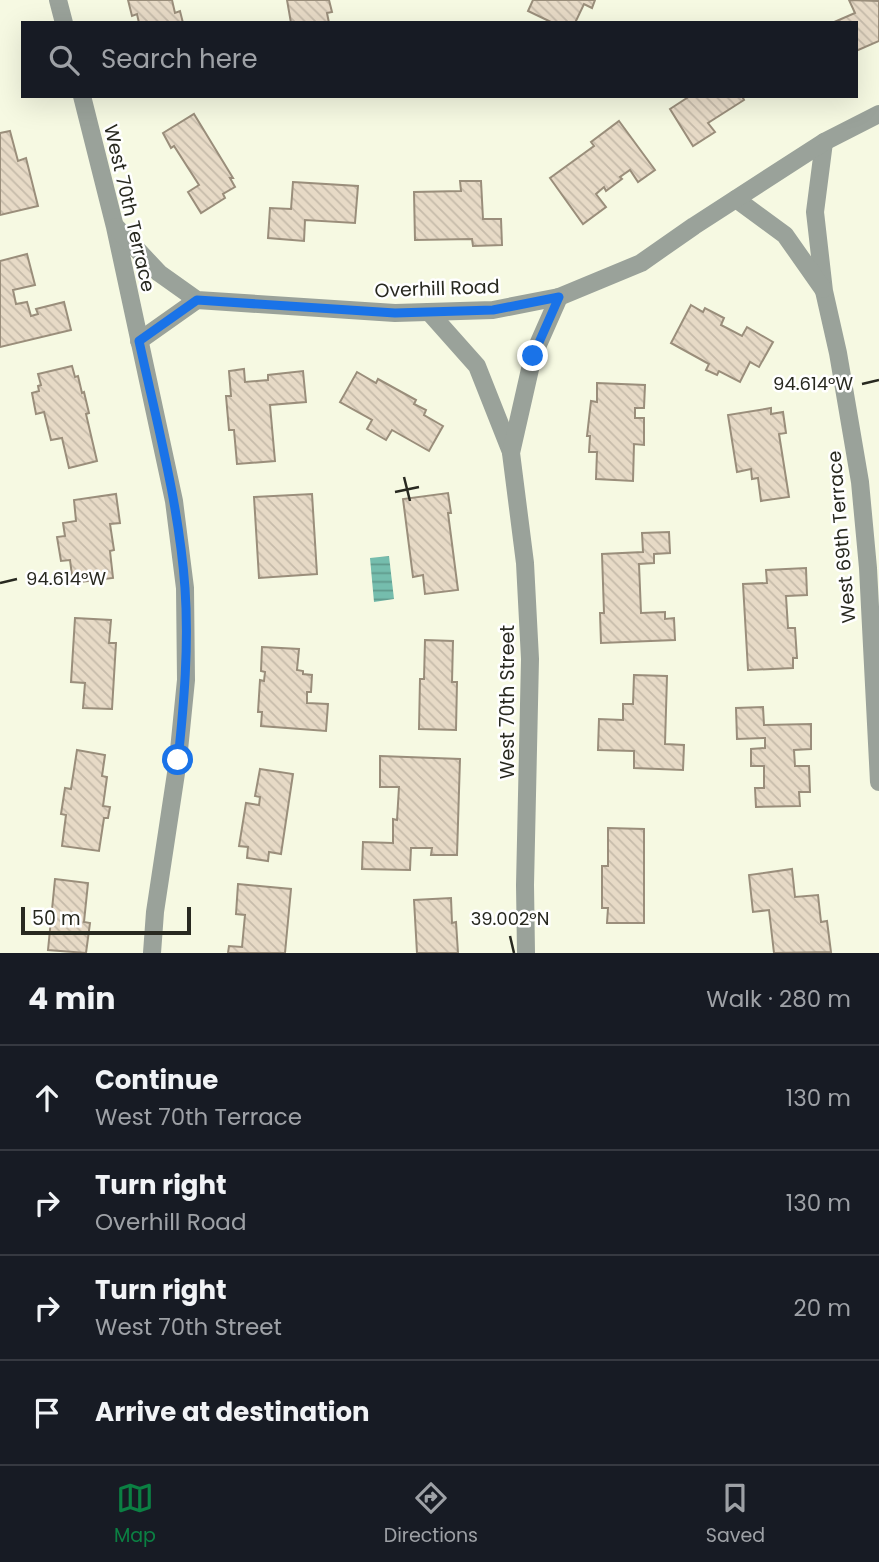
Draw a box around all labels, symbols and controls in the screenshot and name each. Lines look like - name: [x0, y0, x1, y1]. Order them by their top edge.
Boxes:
- search box: [21, 21, 858, 98]
- icon: search: [45, 41, 83, 79]
- text: Search here: [101, 41, 258, 77]
- street label: West 70th Terrace: [97, 122, 162, 294]
- street label: Overhill Road: [374, 273, 500, 304]
- route end: [517, 340, 548, 371]
- text: 94.614°W: [773, 371, 853, 396]
- street label: West 69th Terrace: [821, 450, 862, 624]
- text: 94.614°W: [26, 566, 106, 591]
- street label: West 70th Street: [494, 625, 521, 779]
- route start: [162, 744, 193, 775]
- scale bar: [21, 904, 191, 936]
- text: 50 m: [32, 905, 81, 932]
- text: 39.002°N: [471, 906, 549, 931]
- text: 4 min: [28, 977, 116, 1020]
- text: Walk · 280 m: [706, 983, 851, 1015]
- text: Continue: [95, 1062, 218, 1098]
- icon: ahead: [28, 1079, 66, 1117]
- text: 130 m: [786, 1082, 851, 1114]
- text: West 70th Terrace: [95, 1101, 302, 1133]
- text: Turn right: [95, 1167, 227, 1203]
- icon: right: [28, 1184, 66, 1222]
- text: 130 m: [786, 1187, 851, 1219]
- text: Overhill Road: [95, 1206, 246, 1238]
- text: Turn right: [95, 1272, 227, 1308]
- icon: right: [28, 1289, 66, 1327]
- text: 20 m: [793, 1292, 851, 1324]
- text: West 70th Street: [95, 1311, 282, 1343]
- icon: arrive: [28, 1394, 66, 1432]
- text: Arrive at destination: [95, 1394, 370, 1430]
- tab: Map: [114, 1479, 156, 1550]
- tab: Directions: [384, 1479, 478, 1550]
- tab: Saved: [706, 1479, 765, 1550]

